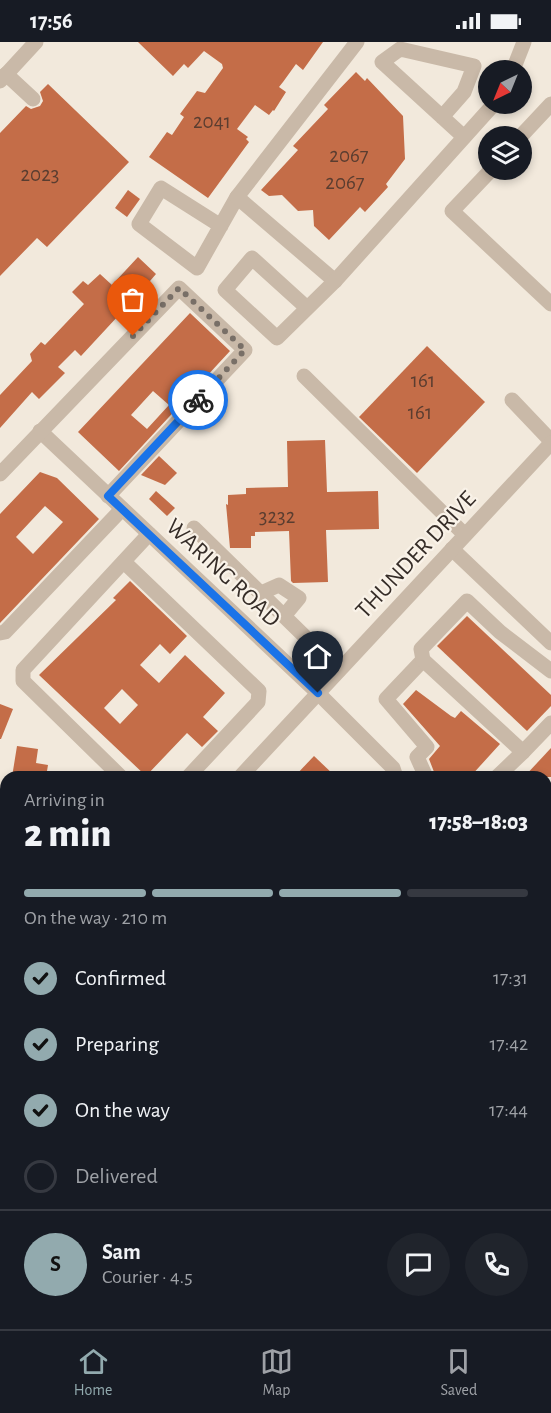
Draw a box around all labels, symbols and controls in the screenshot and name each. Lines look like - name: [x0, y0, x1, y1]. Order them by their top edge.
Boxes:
- text: 17:56: [30, 10, 73, 32]
- north arrow: [478, 60, 532, 114]
- map controls: [478, 60, 532, 180]
- house number: 2041: [193, 111, 231, 132]
- button: layers: [478, 126, 532, 180]
- house number: 2067: [329, 145, 369, 166]
- house number: 2023: [21, 164, 59, 185]
- house number: 2067: [325, 172, 365, 193]
- pin: [107, 274, 158, 336]
- icon: bag: [116, 283, 149, 316]
- courier: [168, 370, 228, 430]
- house number: 161: [411, 370, 435, 391]
- icon: bike: [182, 384, 215, 417]
- house number: 161: [408, 402, 432, 423]
- street label: THUNDER DRIVE: [351, 487, 481, 623]
- house number: 3232: [259, 506, 295, 527]
- street label: WARING ROAD: [161, 514, 285, 632]
- pin: [292, 631, 343, 693]
- icon: home: [301, 640, 334, 673]
- text: Arriving in: [24, 790, 105, 810]
- text: 17:58–18:03: [429, 811, 528, 833]
- text: 2 min: [24, 815, 111, 854]
- text: On the way · 210 m: [24, 908, 167, 928]
- icon: check: [24, 962, 57, 995]
- text: Confirmed: [75, 967, 166, 989]
- text: 17:31: [493, 968, 528, 988]
- icon: check: [24, 1028, 57, 1061]
- text: Preparing: [75, 1033, 159, 1055]
- text: 17:42: [489, 1034, 528, 1054]
- icon: check: [24, 1094, 57, 1127]
- text: On the way: [75, 1099, 170, 1121]
- text: 17:44: [489, 1100, 528, 1120]
- text: Delivered: [75, 1165, 158, 1187]
- button: chat: [387, 1233, 450, 1296]
- button: phone: [465, 1233, 528, 1296]
- text: Sam: [102, 1241, 141, 1263]
- text: S: [50, 1253, 61, 1275]
- text: Courier · 4.5: [102, 1267, 193, 1287]
- tab: Home: [74, 1345, 112, 1400]
- tab: Map: [260, 1345, 293, 1400]
- tab: Saved: [441, 1345, 477, 1400]

